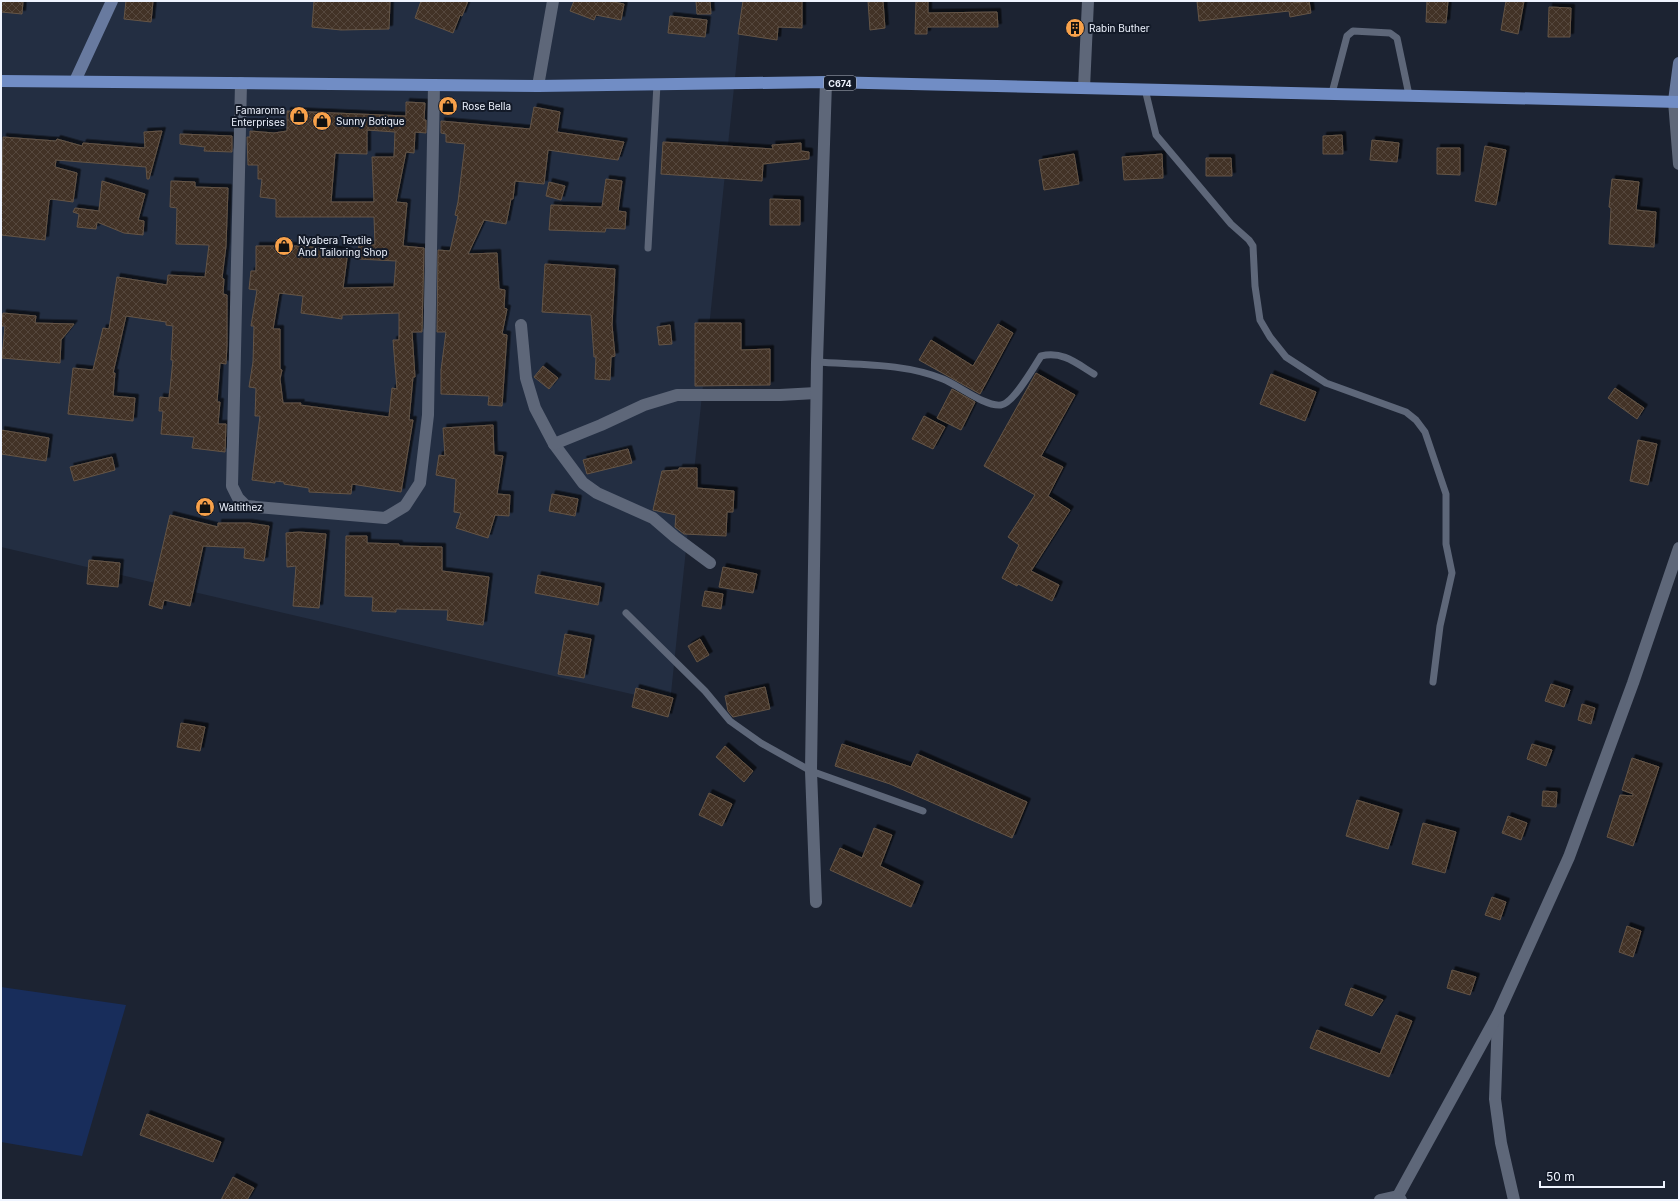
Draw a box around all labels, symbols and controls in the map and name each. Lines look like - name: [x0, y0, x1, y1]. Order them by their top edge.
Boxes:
- building icon: Rabin Buther: [1064, 17, 1086, 39]
- place label: Rabin Buther: [1089, 22, 1150, 34]
- road number: C674: [824, 76, 856, 90]
- shop icon: Rose Bella: [437, 95, 459, 117]
- place label: Rose Bella: [462, 100, 511, 112]
- place label: Famaroma Enterprises: [231, 104, 285, 128]
- shop icon: Famaroma Enterprises: [288, 105, 310, 127]
- shop icon: Sunny Botique: [311, 110, 333, 132]
- place label: Sunny Botique: [336, 115, 405, 127]
- place label: Nyabera Textile And Tailoring Shop: [298, 234, 388, 258]
- shop icon: Nyabera Textile And Tailoring Shop: [273, 235, 295, 257]
- shop icon: Waltithez: [194, 496, 216, 518]
- place label: Waltithez: [219, 501, 263, 513]
- scale bar: [1540, 1163, 1664, 1189]
- text: 50 m: [1546, 1169, 1575, 1184]

